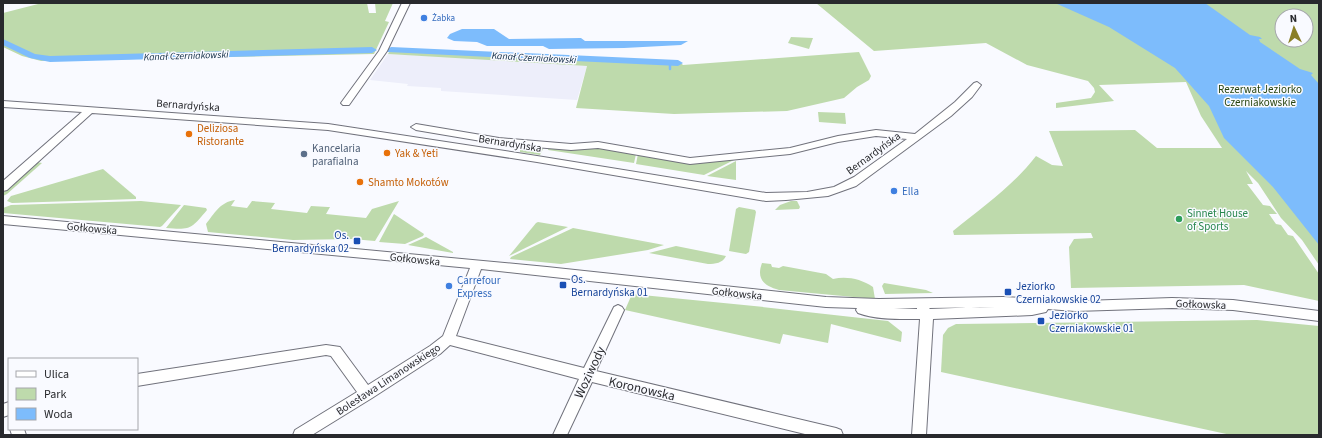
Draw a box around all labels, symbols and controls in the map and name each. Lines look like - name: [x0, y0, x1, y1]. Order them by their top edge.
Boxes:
- north arrow: [1274, 8, 1314, 48]
- text: N: [1289, 11, 1298, 26]
- place label: Żabka: [432, 12, 455, 25]
- marker: Żabka: [419, 13, 429, 23]
- water label: Kanał Czerniakowski: [143, 48, 229, 64]
- water label: Kanał Czerniakowski: [491, 49, 577, 67]
- park label: Rezerwat Jeziorko Czerniakowskie: [1218, 82, 1302, 110]
- street label: Bernardyńska: [156, 96, 220, 115]
- place label: Deliziosa Ristorante: [197, 121, 245, 149]
- marker: Deliziosa Ristorante: [184, 129, 194, 139]
- street label: Bernardyńska: [843, 129, 903, 178]
- street label: Bernardyńska: [477, 131, 543, 156]
- place label: Kancelaria parafialna: [312, 141, 361, 169]
- place label: Yak & Yeti: [394, 146, 438, 161]
- marker: Yak & Yeti: [382, 148, 392, 158]
- marker: Kancelaria parafialna: [299, 149, 309, 159]
- place label: Shamto Mokotów: [368, 175, 449, 190]
- marker: Shamto Mokotów: [355, 177, 365, 187]
- place label: Ella: [902, 184, 919, 199]
- marker: Ella: [889, 186, 899, 196]
- place label: Sinnet House of Sports: [1187, 206, 1249, 234]
- marker: Sinnet House of Sports: [1174, 214, 1184, 224]
- street label: Gołkowska: [66, 219, 118, 238]
- place label: Os. Bernardyńska 02: [272, 228, 349, 256]
- marker: Os. Bernardyńska 02: [352, 236, 362, 246]
- street label: Gołkowska: [389, 249, 441, 270]
- place label: Os. Bernardyńska 01: [571, 272, 648, 300]
- place label: Carrefour Express: [457, 273, 501, 301]
- place label: Jeziorko Czerniakowskie 02: [1016, 279, 1101, 307]
- marker: Os. Bernardyńska 01: [558, 280, 568, 290]
- marker: Carrefour Express: [444, 281, 454, 291]
- street label: Gołkowska: [711, 283, 763, 304]
- marker: Jeziorko Czerniakowskie 02: [1003, 287, 1013, 297]
- street label: Gołkowska: [1175, 296, 1227, 313]
- place label: Jeziorko Czerniakowskie 01: [1049, 308, 1134, 336]
- marker: Jeziorko Czerniakowskie 01: [1036, 316, 1046, 326]
- street label: Bolesława Limanowskiego: [333, 340, 443, 419]
- street label: Woziwody: [570, 343, 610, 401]
- legend: [8, 358, 138, 430]
- text: Ulica: [44, 366, 69, 383]
- street label: Koronowska: [607, 373, 677, 405]
- text: Park: [44, 386, 66, 403]
- text: Woda: [44, 406, 73, 423]

